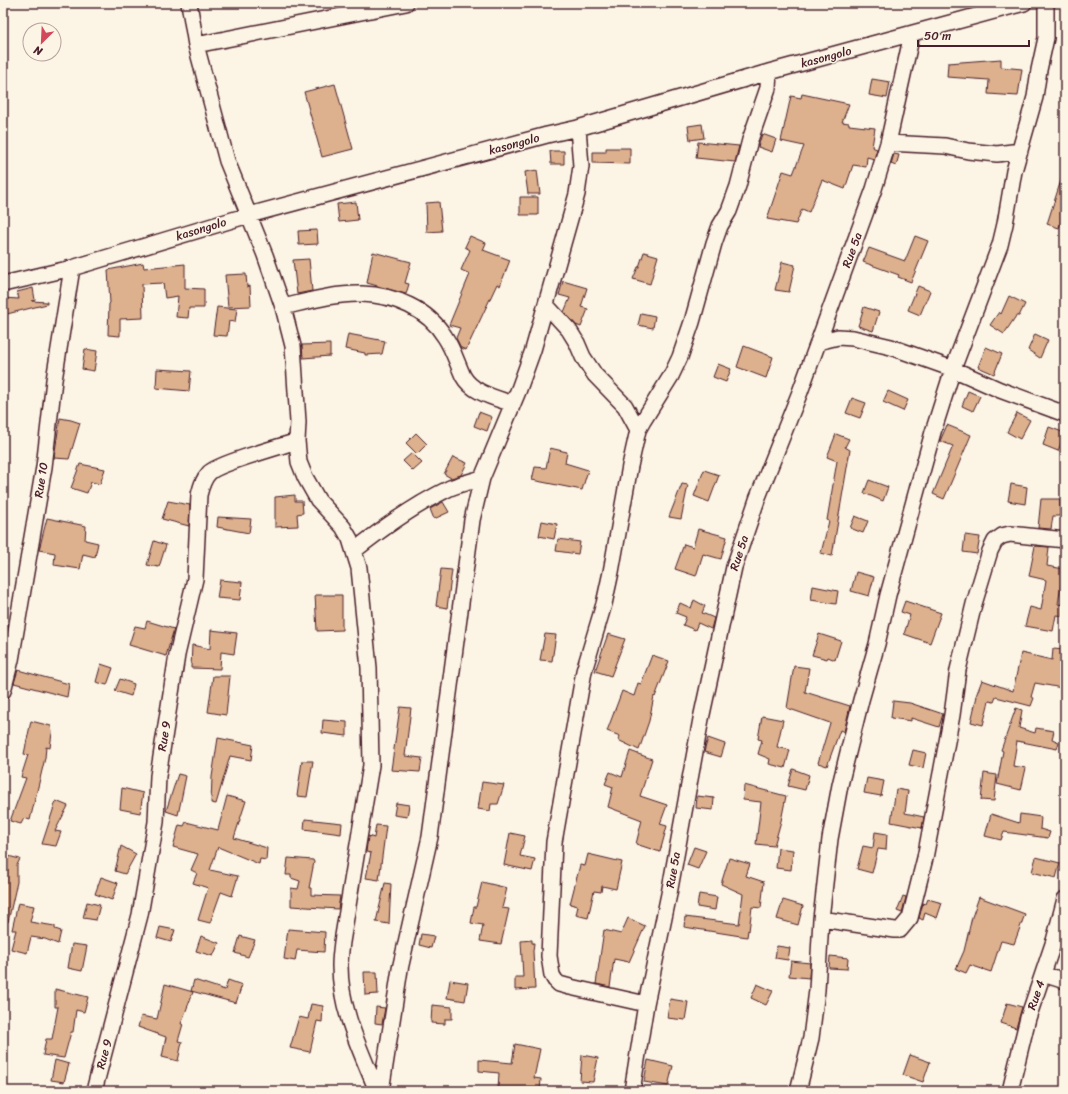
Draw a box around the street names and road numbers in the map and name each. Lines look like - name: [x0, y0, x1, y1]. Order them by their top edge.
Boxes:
- street label: kasongolo: [798, 40, 854, 74]
- street label: kasongolo: [486, 127, 542, 161]
- street label: kasongolo: [173, 211, 229, 247]
- street label: Rue 5a: [835, 229, 869, 271]
- street label: Rue 10: [27, 460, 55, 499]
- street label: Rue 5a: [723, 532, 755, 574]
- street label: Rue 9: [151, 719, 177, 753]
- street label: Rue 5a: [659, 850, 687, 890]
- street label: Rue 4: [1021, 977, 1052, 1013]
- street label: Rue 9: [89, 1036, 119, 1072]

